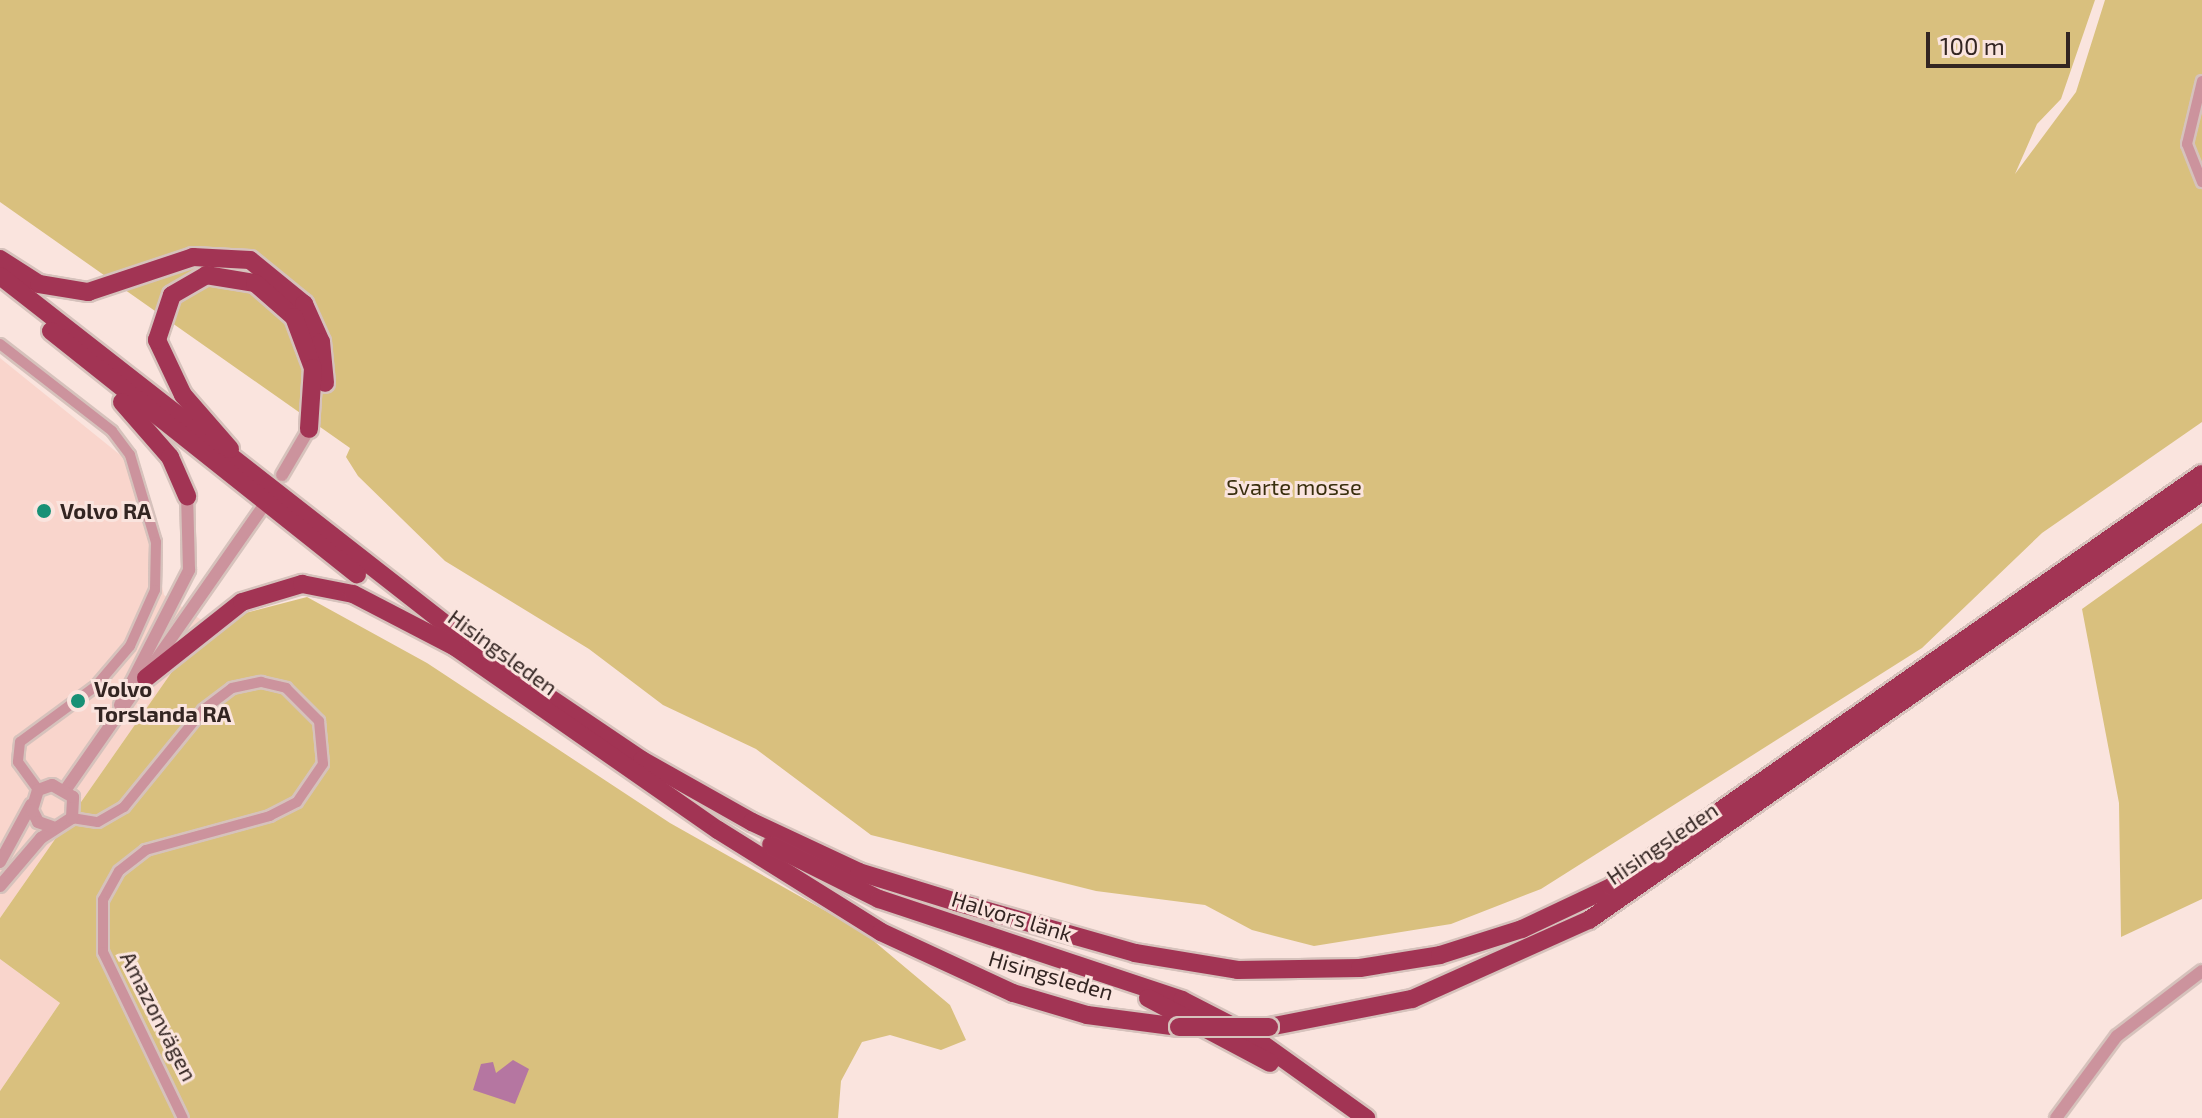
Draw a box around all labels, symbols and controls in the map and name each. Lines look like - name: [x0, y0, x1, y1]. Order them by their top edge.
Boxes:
- scale bar: [1930, 16, 2074, 66]
- text: 100 m: [1940, 31, 2005, 60]
- park label: Svarte mosse: [1226, 474, 1362, 500]
- place label: Volvo RA: [60, 498, 151, 524]
- marker: Volvo RA: [35, 502, 53, 520]
- street label: Hisingsleden: [443, 604, 563, 700]
- place label: Volvo Torslanda RA: [94, 675, 231, 726]
- marker: Volvo Torslanda RA: [69, 692, 87, 710]
- street label: Hisingsleden: [1601, 796, 1723, 890]
- street label: Halvors länk: [949, 885, 1075, 947]
- street label: Hisingsleden: [986, 945, 1116, 1005]
- street label: Amazonvägen: [115, 947, 203, 1085]

